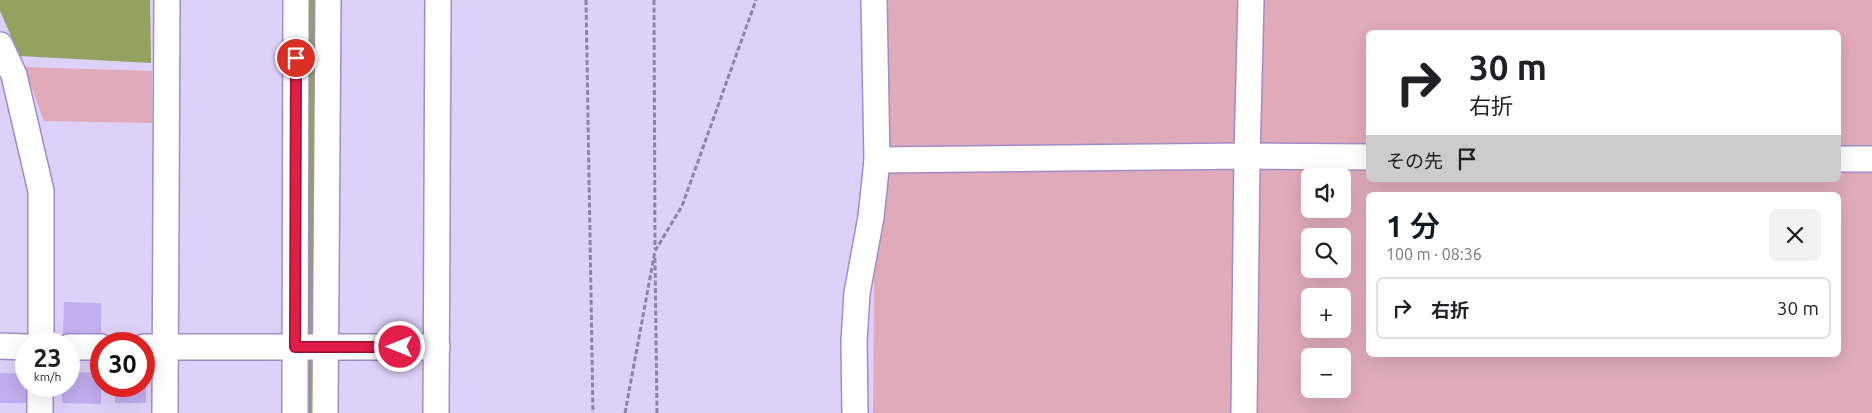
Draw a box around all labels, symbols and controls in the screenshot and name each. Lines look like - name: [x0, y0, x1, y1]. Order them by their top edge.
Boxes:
- pin: [275, 37, 317, 79]
- icon: arrive: [282, 44, 310, 72]
- text: 30 m: [1469, 47, 1547, 87]
- icon: right: [1386, 50, 1451, 115]
- text: 右折: [1469, 93, 1513, 118]
- icon: arrive: [1453, 145, 1481, 173]
- text: その先: [1386, 150, 1443, 172]
- map controls: [1301, 168, 1351, 398]
- button: sound: [1301, 168, 1351, 218]
- text: 1 分: [1386, 209, 1440, 243]
- button: close: [1769, 209, 1821, 261]
- button: search: [1301, 228, 1351, 278]
- text: 100 m · 08:36: [1386, 245, 1482, 263]
- button: +: [1301, 288, 1351, 338]
- icon: right: [1388, 294, 1416, 322]
- text: 30 m: [1777, 297, 1819, 319]
- text: 右折: [1431, 299, 1469, 321]
- position arrow: [373, 320, 425, 372]
- speed limit sign: 30: [90, 332, 155, 397]
- text: 23: [33, 344, 62, 372]
- button: −: [1301, 348, 1351, 398]
- text: km/h: [34, 370, 61, 383]

